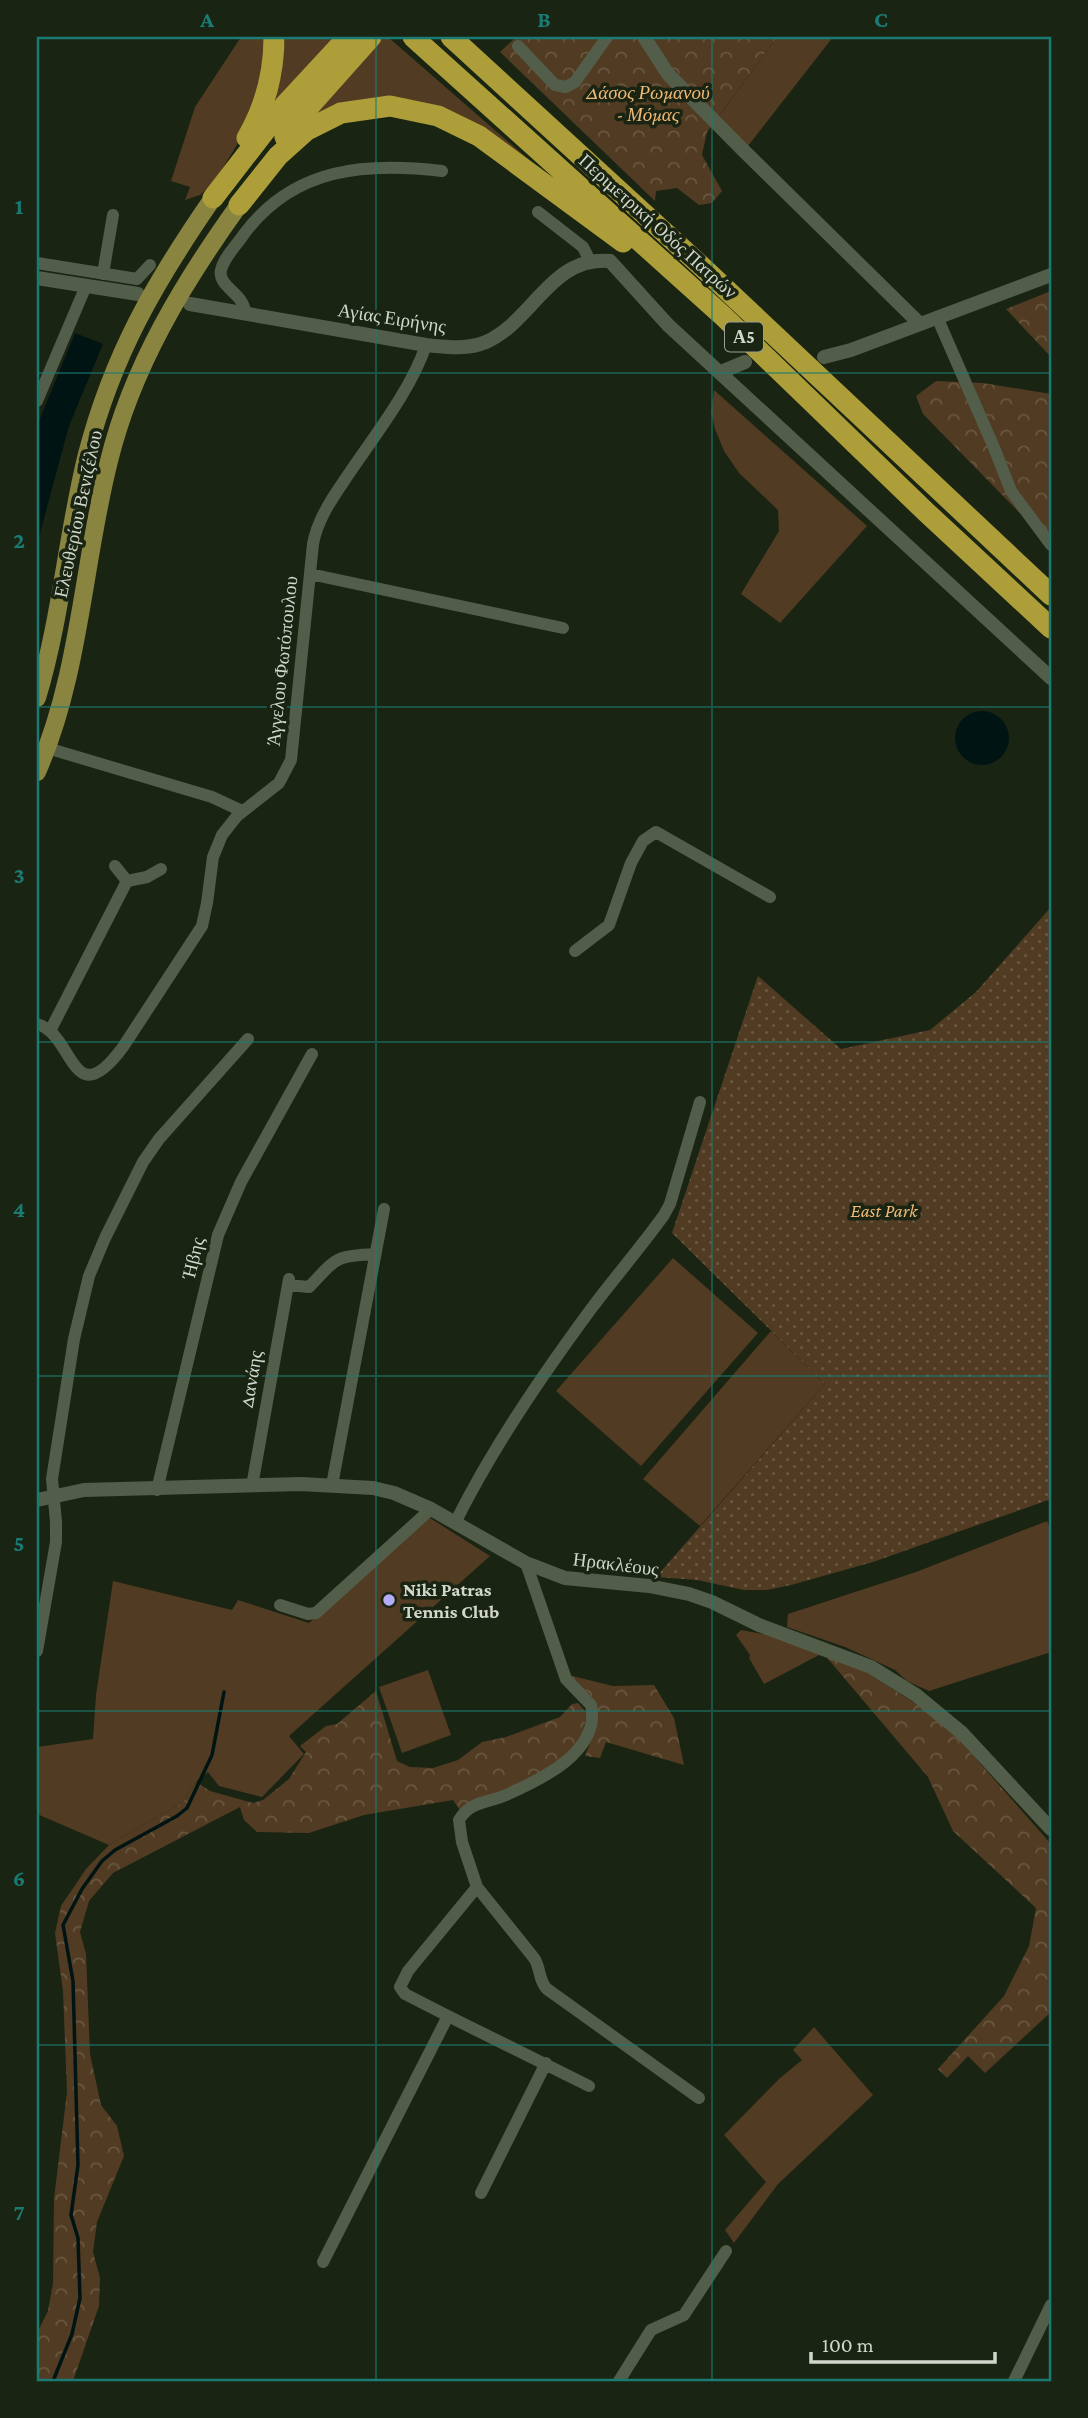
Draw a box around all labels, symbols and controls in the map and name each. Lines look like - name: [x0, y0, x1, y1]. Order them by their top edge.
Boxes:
- text: A: [199, 6, 214, 32]
- text: B: [537, 6, 551, 32]
- text: C: [874, 6, 888, 32]
- park label: Δάσος Ρωμανού - Μόμας: [585, 82, 710, 125]
- street label: Περιμετρική Οδός Πατρών: [575, 150, 741, 303]
- text: 1: [15, 193, 24, 219]
- street label: Αγίας Ειρήνης: [336, 299, 448, 337]
- road number: Α5: [725, 323, 763, 352]
- street label: Ελευθερίου Βενιζέλου: [50, 428, 106, 600]
- text: 2: [13, 527, 25, 553]
- street label: Άγγελου Φωτόπουλου: [263, 575, 301, 747]
- text: 3: [13, 862, 25, 888]
- text: 4: [13, 1196, 25, 1222]
- park label: East Park: [850, 1200, 918, 1221]
- street label: Ήβης: [177, 1234, 208, 1282]
- street label: Δανάης: [236, 1348, 266, 1409]
- text: 5: [13, 1530, 25, 1556]
- street label: Ηρακλέους: [572, 1548, 661, 1580]
- place label: Niki Patras Tennis Club: [403, 1579, 499, 1622]
- marker: Niki Patras Tennis Club: [381, 1592, 397, 1608]
- text: 6: [13, 1865, 25, 1891]
- text: 7: [13, 2199, 25, 2225]
- scale bar: [811, 2320, 995, 2364]
- text: 100 m: [822, 2333, 874, 2357]

